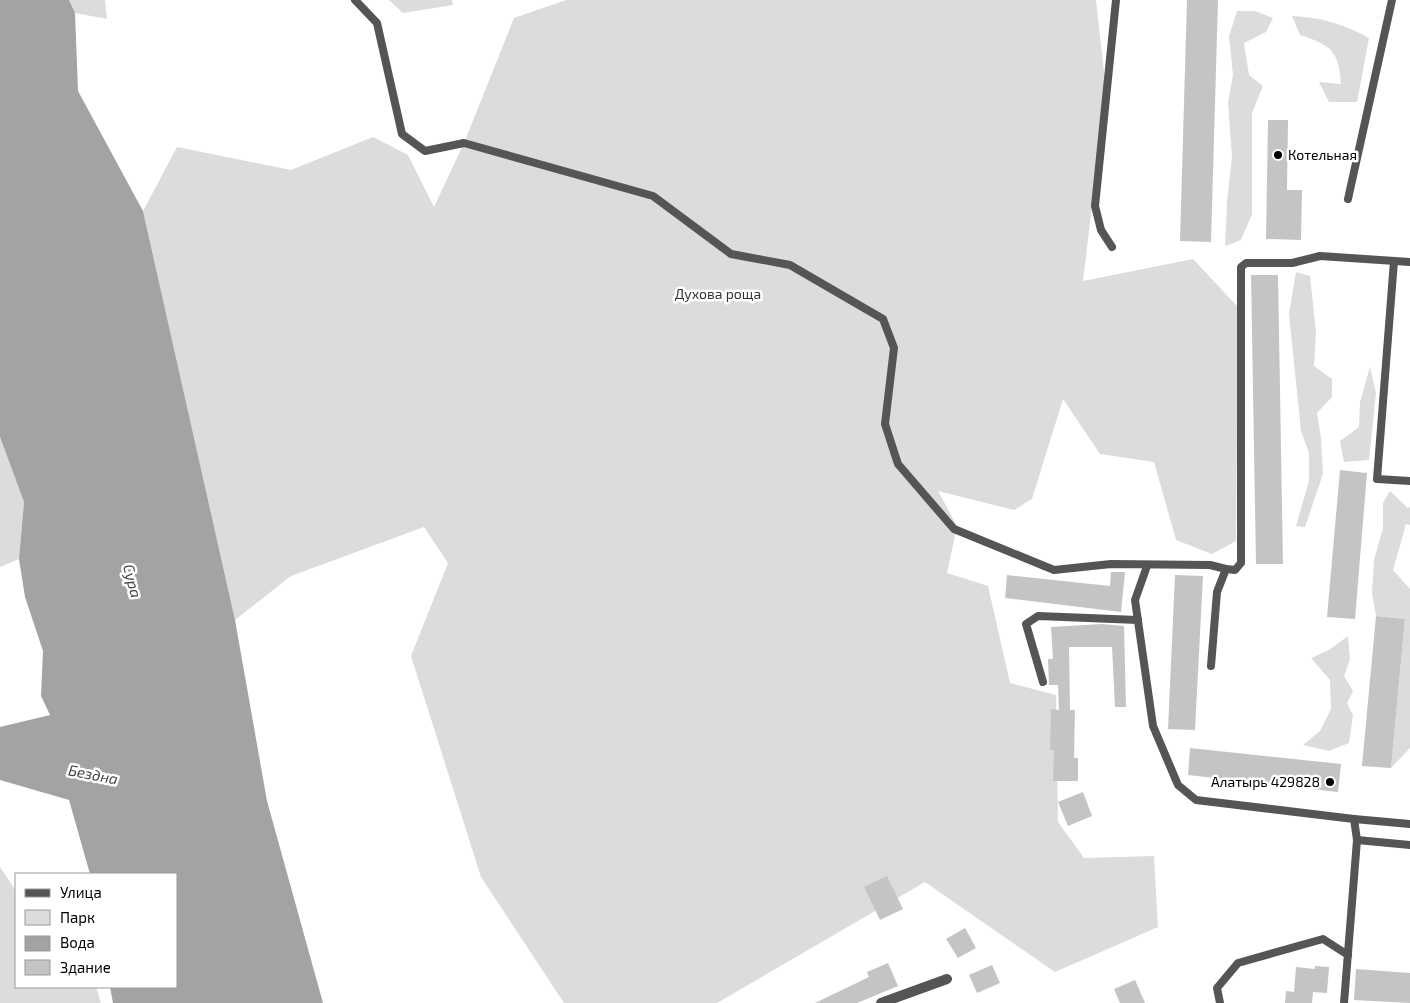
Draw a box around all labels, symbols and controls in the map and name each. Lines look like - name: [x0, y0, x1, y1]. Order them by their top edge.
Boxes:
- place label: Котельная: [1288, 146, 1357, 163]
- marker: Котельная: [1272, 149, 1284, 161]
- park label: Духова роща: [675, 285, 761, 302]
- water label: Сура: [120, 562, 146, 599]
- water label: Бездна: [67, 760, 120, 788]
- place label: Алатырь 429828: [1211, 773, 1320, 790]
- marker: Алатырь 429828: [1324, 776, 1336, 788]
- legend: [15, 873, 178, 988]
- text: Улица: [60, 883, 102, 901]
- text: Парк: [60, 908, 95, 926]
- text: Вода: [60, 933, 95, 951]
- text: Здание: [60, 958, 111, 976]

